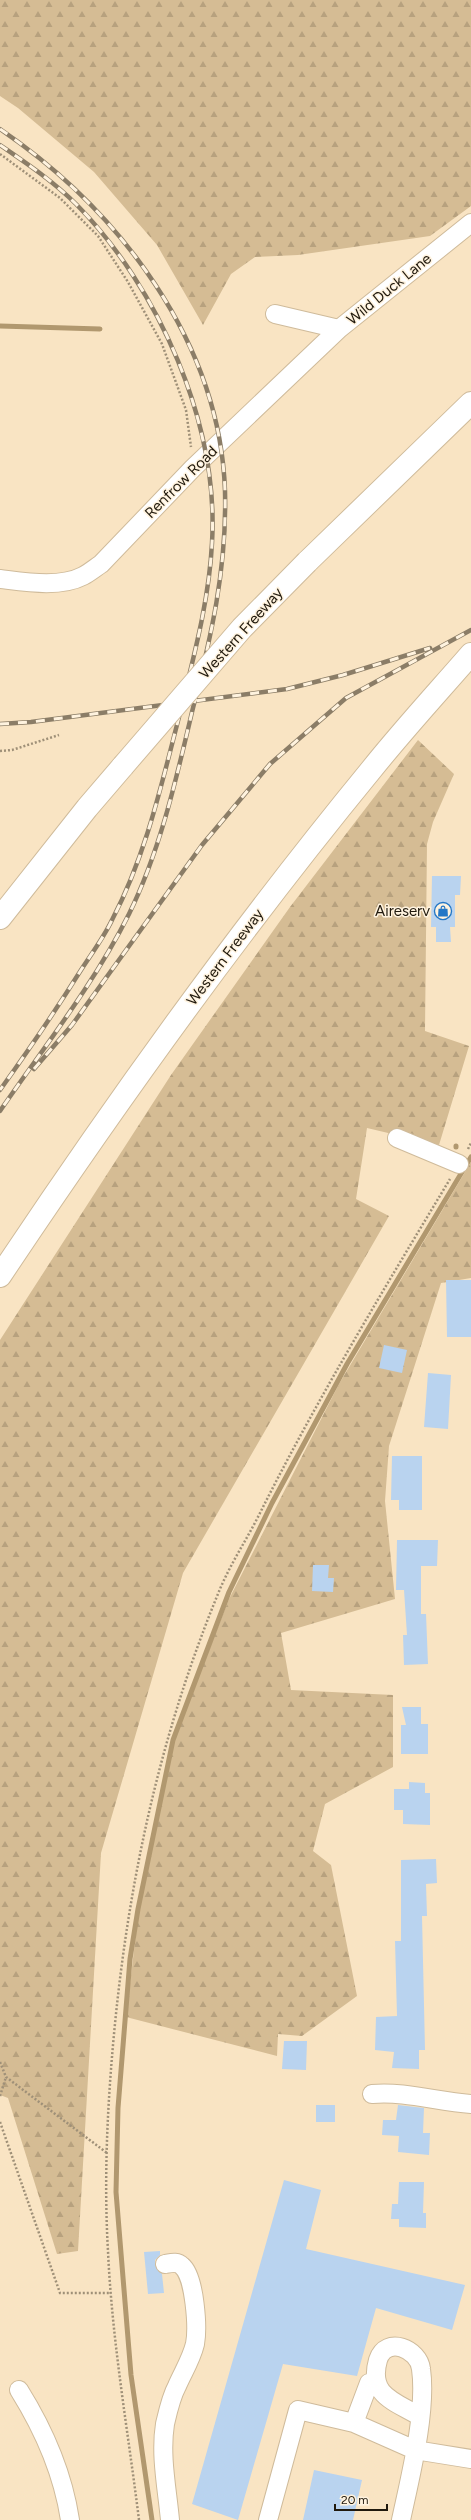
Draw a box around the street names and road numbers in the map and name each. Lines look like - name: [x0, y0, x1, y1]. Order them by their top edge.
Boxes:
- street label: Wild Duck Lane: [343, 249, 435, 329]
- street label: Renfrow Road: [141, 442, 221, 522]
- street label: Western Freeway: [195, 584, 287, 682]
- street label: Western Freeway: [183, 905, 267, 1009]

